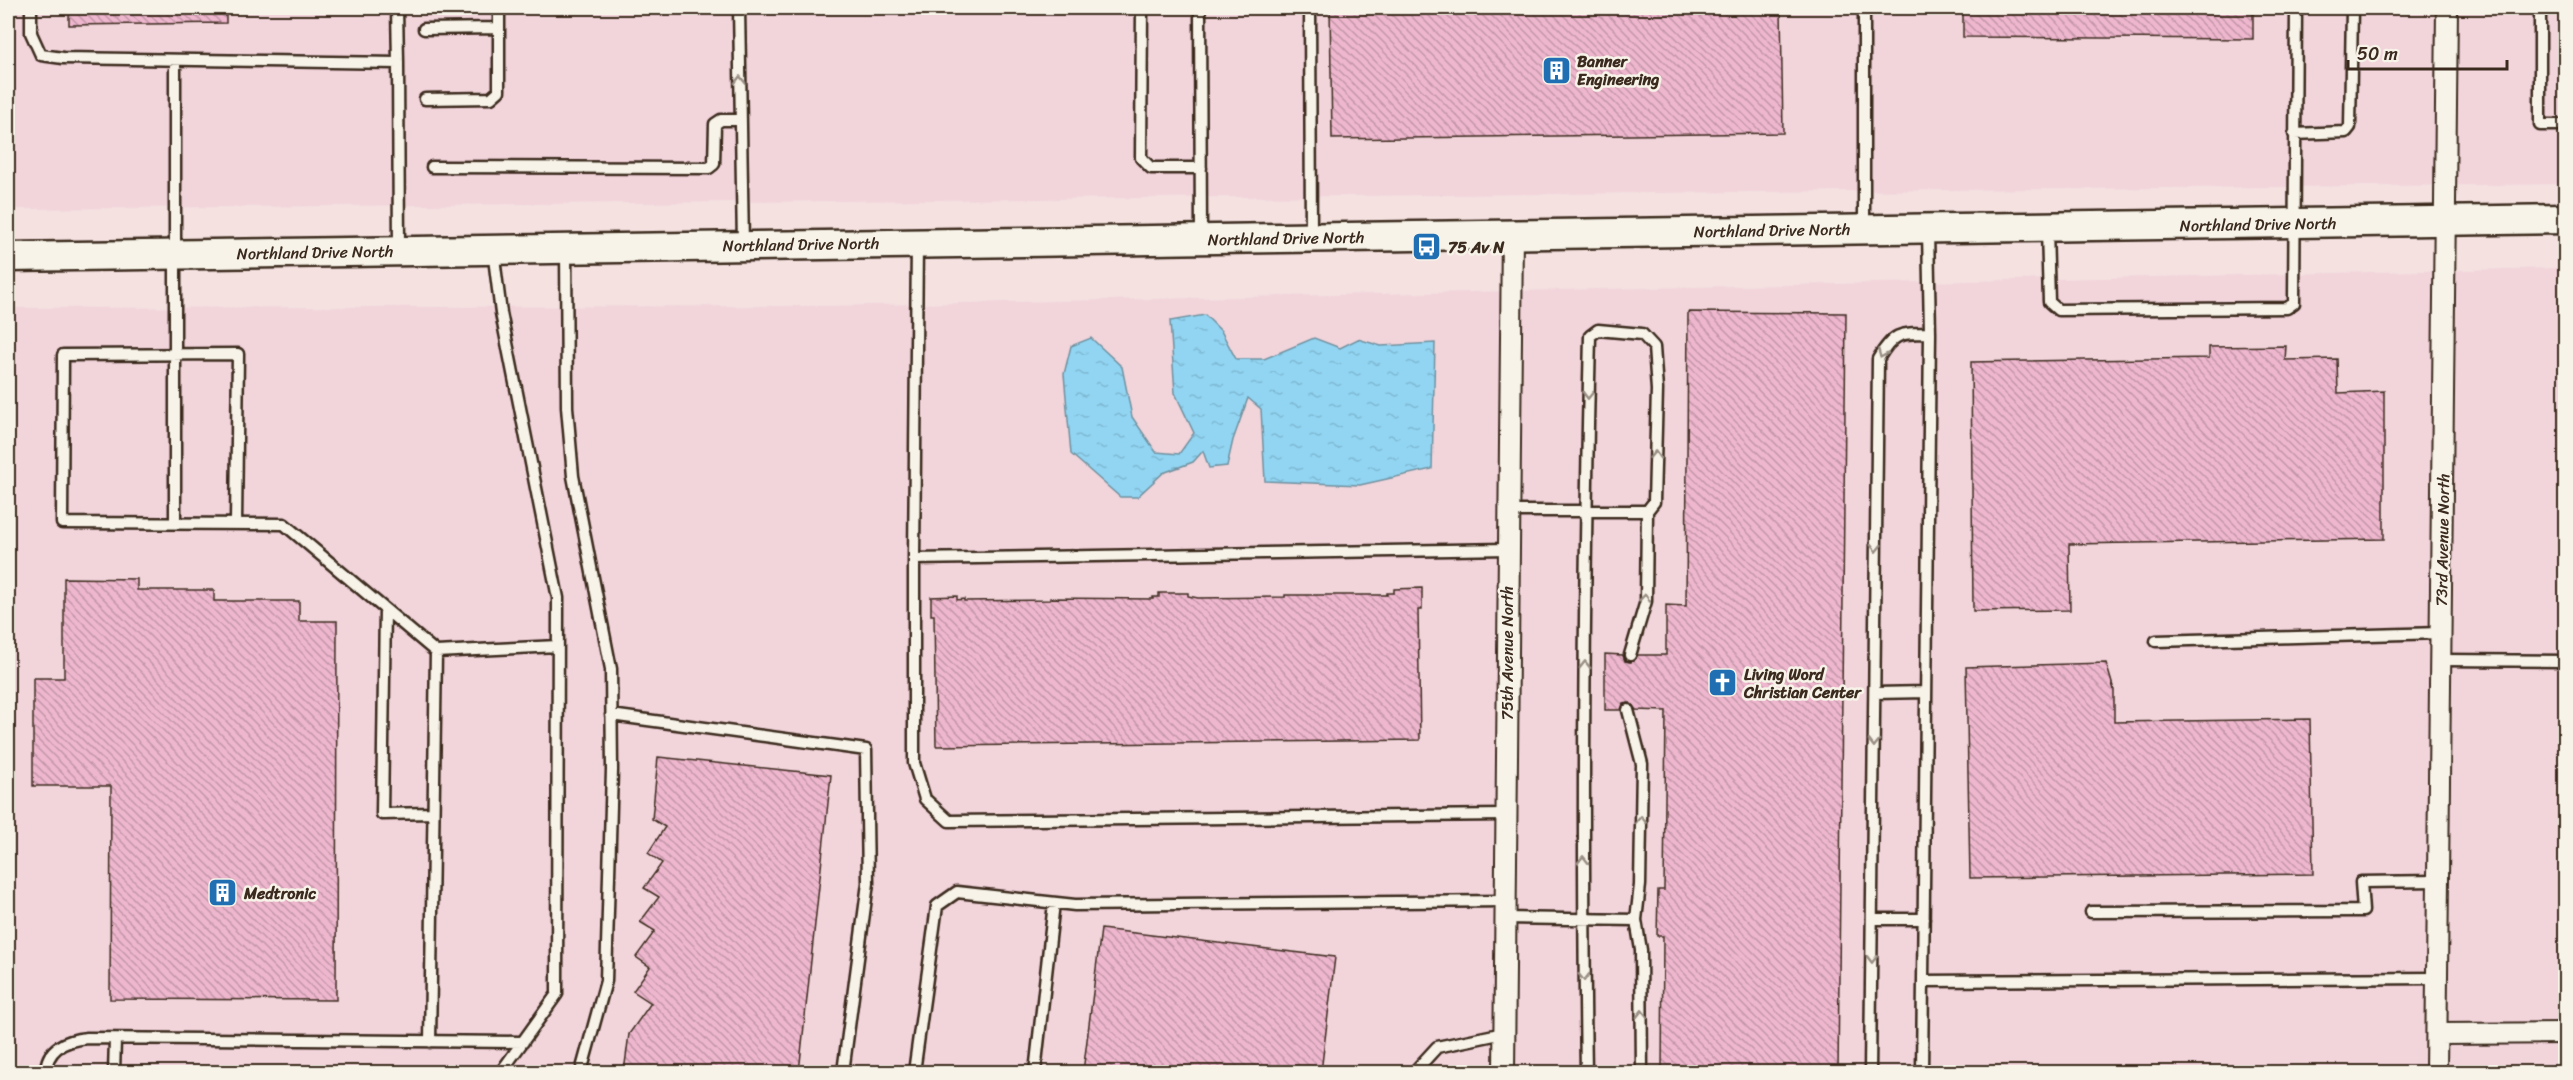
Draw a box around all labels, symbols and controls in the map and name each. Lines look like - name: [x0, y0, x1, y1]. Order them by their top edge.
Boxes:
- scale bar: [2348, 33, 2507, 71]
- text: 50 m: [2357, 38, 2398, 70]
- place label: Banner Engineering: [1577, 47, 1659, 94]
- building icon: Banner Engineering: [1540, 54, 1572, 86]
- one-way arrow: [734, 75, 746, 84]
- street label: Northland Drive North: [2179, 209, 2337, 240]
- street label: Northland Drive North: [1693, 215, 1851, 246]
- street label: Northland Drive North: [1207, 223, 1365, 254]
- street label: Northland Drive North: [722, 229, 880, 260]
- bus stop icon: 75 Av N: [1411, 231, 1443, 263]
- place label: 75 Av N: [1448, 233, 1505, 262]
- street label: Northland Drive North: [236, 237, 394, 268]
- one-way arrow: [1877, 348, 1889, 359]
- one-way arrow: [1582, 390, 1595, 399]
- one-way arrow: [1649, 450, 1661, 459]
- street label: 73rd Avenue North: [2427, 473, 2458, 607]
- one-way arrow: [1870, 544, 1882, 553]
- street label: 75th Avenue North: [1493, 586, 1522, 720]
- one-way arrow: [1639, 594, 1651, 603]
- place label: Living Word Christian Center: [1743, 660, 1862, 707]
- one-way arrow: [1579, 661, 1591, 670]
- church icon: Living Word Christian Center: [1707, 667, 1739, 699]
- one-way arrow: [1868, 739, 1880, 748]
- one-way arrow: [1635, 815, 1647, 824]
- one-way arrow: [1577, 856, 1590, 865]
- building icon: Medtronic: [207, 877, 239, 909]
- place label: Medtronic: [243, 879, 316, 908]
- one-way arrow: [1866, 955, 1878, 964]
- one-way arrow: [1578, 973, 1590, 982]
- one-way arrow: [1636, 1010, 1648, 1019]

